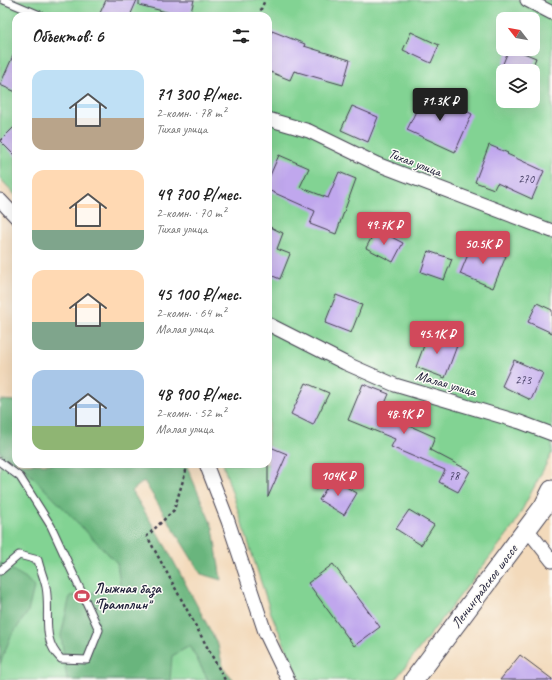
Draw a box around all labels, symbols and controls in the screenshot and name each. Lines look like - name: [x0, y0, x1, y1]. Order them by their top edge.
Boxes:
- north arrow: [496, 12, 540, 56]
- map controls: [496, 12, 540, 108]
- icon: filters: [230, 25, 252, 47]
- text: Объектов: 6: [32, 26, 103, 47]
- button: layers: [496, 64, 540, 108]
- text: 71 300 ₽/мес.: [156, 84, 242, 105]
- icon: home: [64, 86, 112, 134]
- pin: 71.3K ₽: [403, 88, 477, 122]
- text: 71.3K ₽: [422, 93, 458, 109]
- text: 2-комн. · 78 m²: [156, 105, 226, 121]
- text: Тихая улица: [156, 121, 207, 137]
- street label: Тихая улица: [386, 145, 445, 181]
- house number: 270: [518, 171, 536, 187]
- text: 49 700 ₽/мес.: [156, 184, 241, 205]
- icon: home: [64, 186, 112, 234]
- text: 2-комн. · 70 m²: [156, 205, 226, 221]
- pin: 49.7K ₽: [347, 212, 421, 246]
- text: 49.7K ₽: [366, 217, 402, 233]
- text: Тихая улица: [156, 221, 207, 237]
- pin: 50.5K ₽: [446, 231, 520, 265]
- text: 50.5K ₽: [465, 236, 501, 252]
- text: 45 100 ₽/мес.: [156, 284, 241, 305]
- icon: home: [64, 286, 112, 334]
- text: 2-комн. · 64 m²: [156, 305, 226, 321]
- text: Малая улица: [156, 321, 213, 337]
- pin: 45.1K ₽: [400, 321, 474, 355]
- text: 45.1K ₽: [419, 326, 455, 342]
- street label: Малая улица: [414, 367, 479, 401]
- house number: 273: [515, 372, 533, 388]
- text: 48 900 ₽/мес.: [156, 384, 241, 405]
- icon: home: [64, 386, 112, 434]
- pin: 48.9K ₽: [367, 401, 441, 435]
- text: 2-комн. · 52 m²: [156, 405, 226, 421]
- text: 48.9K ₽: [386, 406, 422, 422]
- text: Малая улица: [156, 421, 213, 437]
- pin: 104K ₽: [305, 463, 371, 497]
- text: 104K ₽: [321, 468, 355, 484]
- house number: 78: [449, 468, 461, 484]
- street label: Ленинградское шоссе: [448, 540, 522, 631]
- place label: Лыжная база "Трамплин": [94, 580, 163, 613]
- sports icon: Лыжная база "Трамплин": [73, 587, 91, 605]

